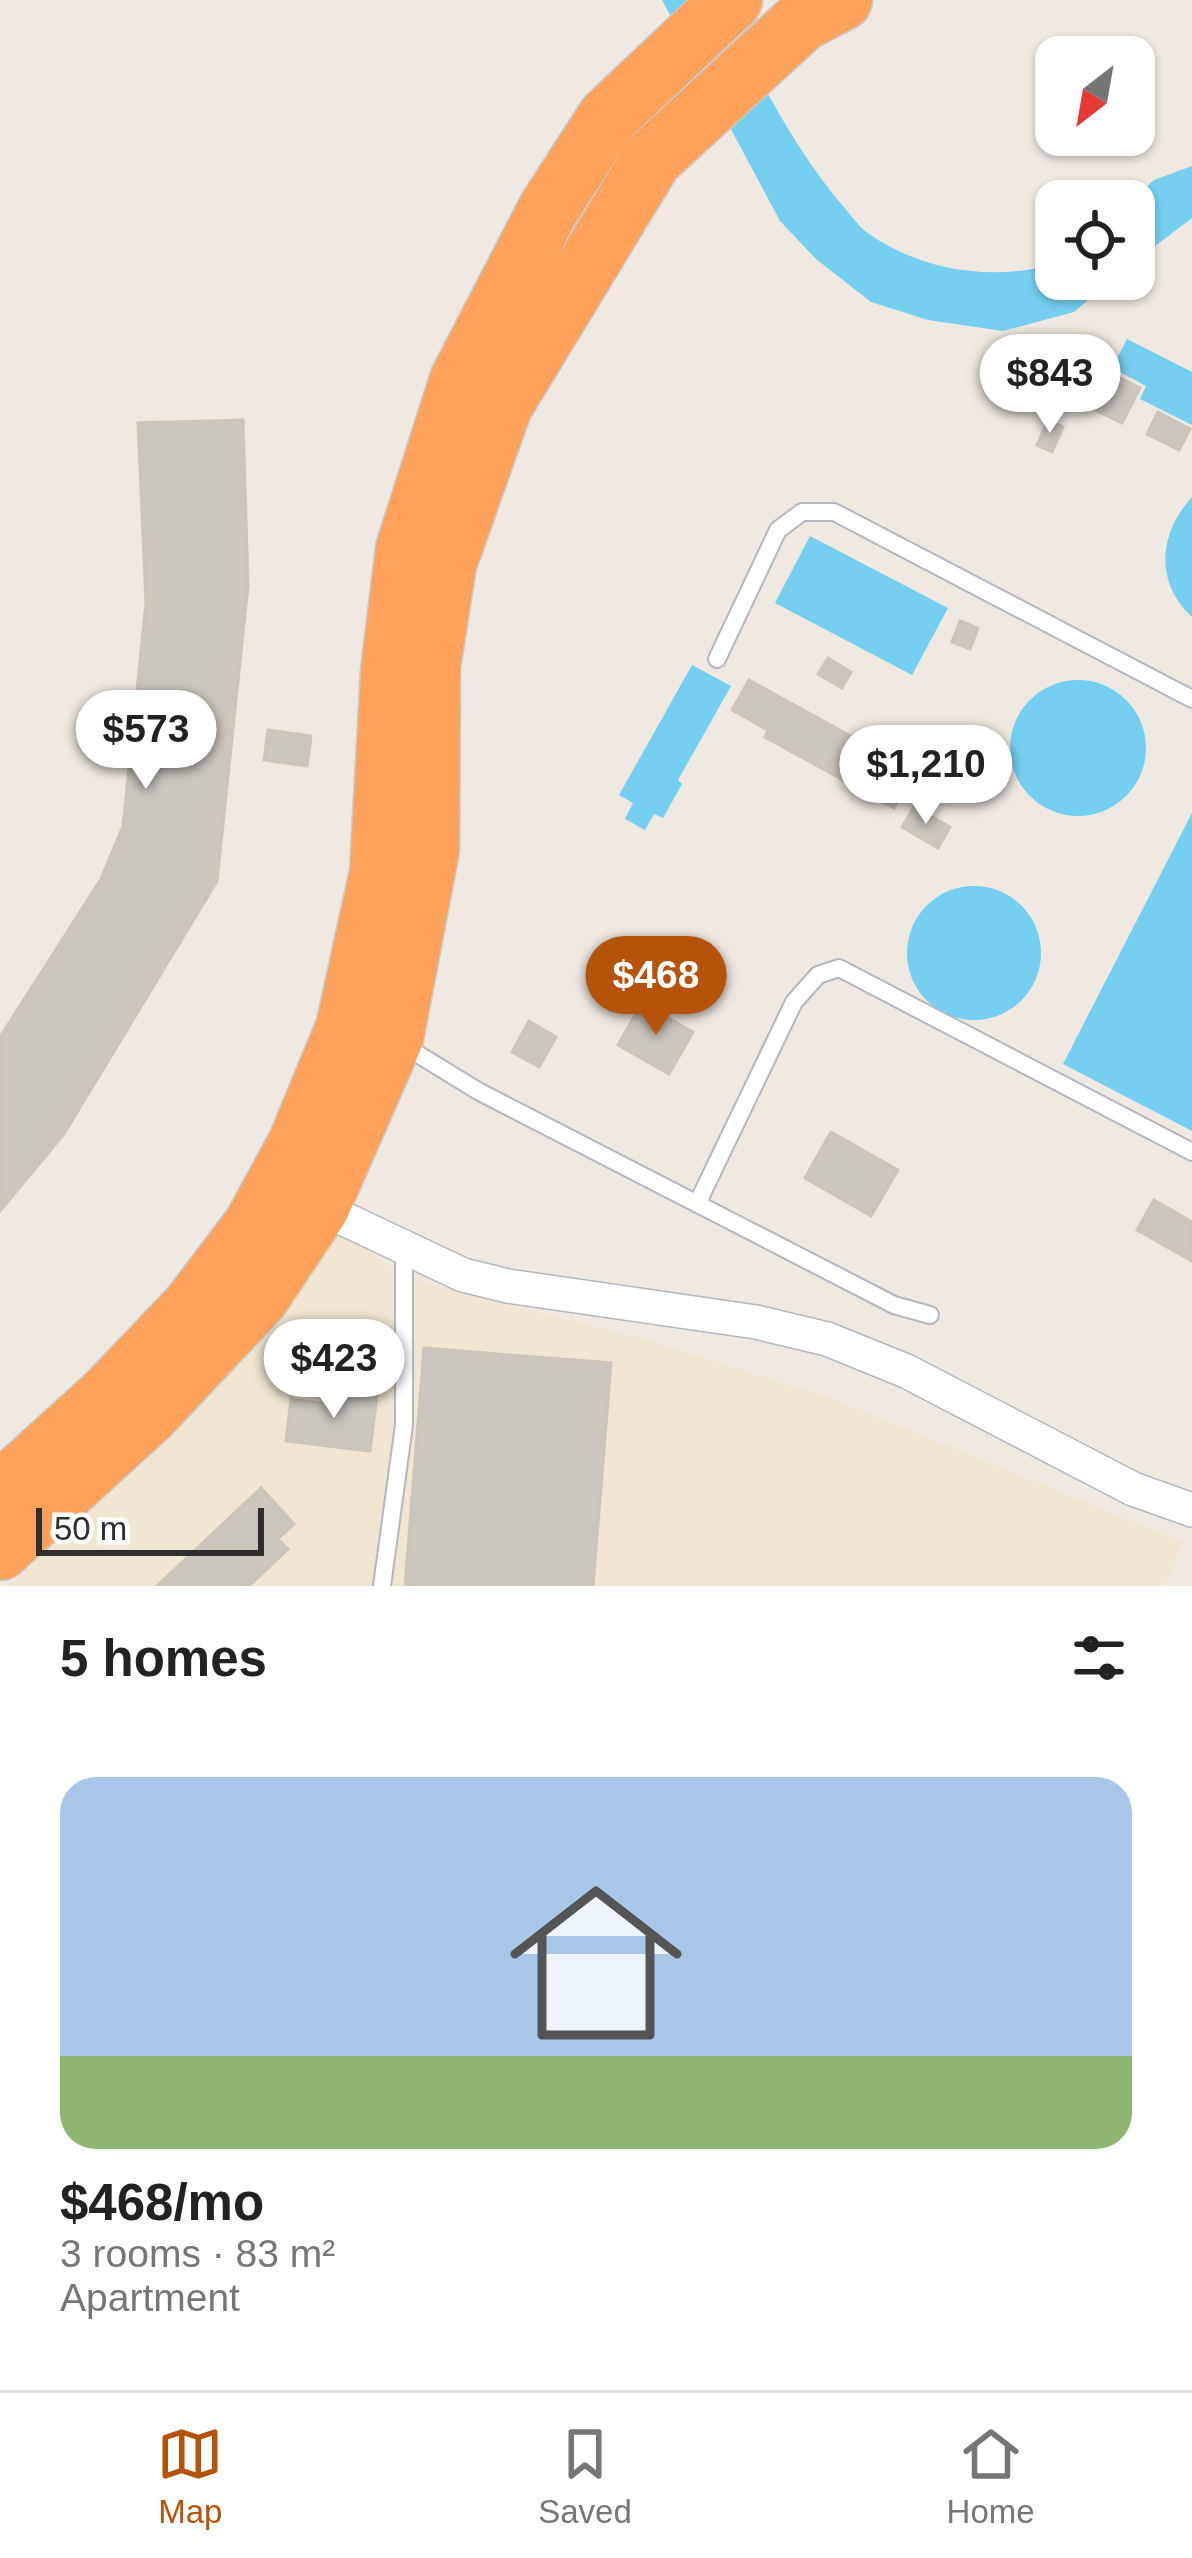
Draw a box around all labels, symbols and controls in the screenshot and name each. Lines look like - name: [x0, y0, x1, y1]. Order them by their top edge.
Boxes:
- north arrow: [1035, 36, 1155, 156]
- map controls: [1035, 36, 1155, 300]
- button: locate: [1035, 180, 1155, 300]
- pin: $843: [979, 334, 1121, 436]
- text: $843: [1007, 351, 1093, 394]
- pin: $573: [75, 690, 217, 792]
- text: $573: [103, 707, 189, 750]
- pin: $1,210: [828, 725, 1024, 827]
- text: $1,210: [866, 742, 986, 785]
- pin: $468: [585, 936, 727, 1038]
- text: $468: [613, 953, 699, 996]
- pin: $423: [263, 1319, 405, 1421]
- text: $423: [291, 1336, 377, 1379]
- scale bar: [36, 1502, 264, 1555]
- text: 50 m: [54, 1510, 127, 1547]
- icon: filters: [1066, 1625, 1132, 1691]
- text: 5 homes: [60, 1630, 267, 1687]
- icon: home: [488, 1855, 704, 2071]
- text: $468/mo: [60, 2174, 264, 2231]
- text: 3 rooms · 83 m²: [60, 2232, 335, 2275]
- text: Apartment: [60, 2276, 240, 2319]
- tab: Map: [157, 2421, 223, 2531]
- tab: Saved: [538, 2421, 632, 2531]
- tab: Home: [947, 2421, 1035, 2531]

